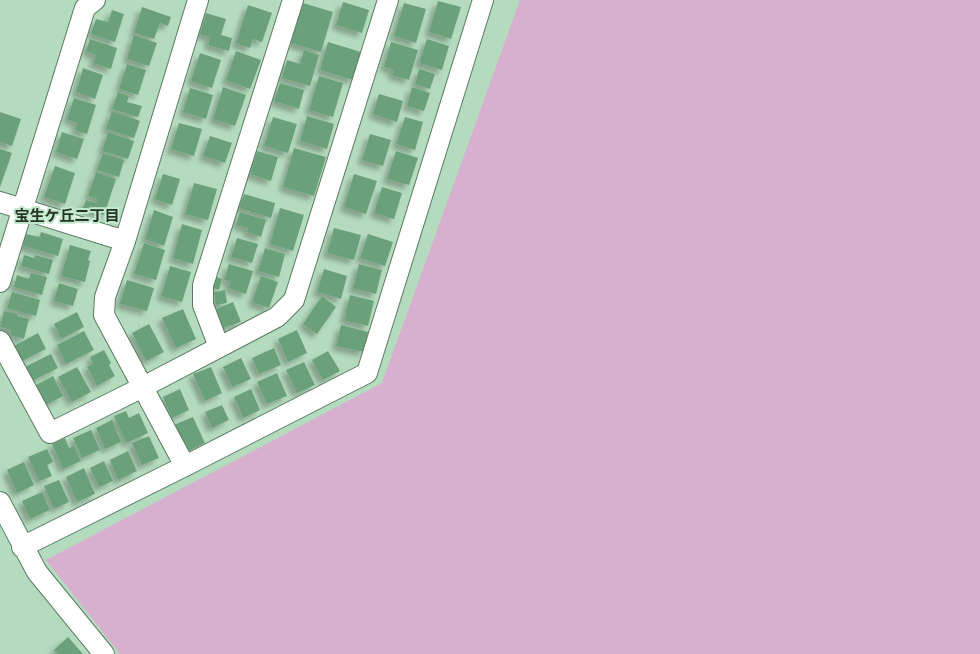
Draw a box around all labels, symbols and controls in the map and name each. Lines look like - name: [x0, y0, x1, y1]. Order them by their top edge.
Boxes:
- district label: 宝生ケ丘二丁目: [14, 207, 120, 224]

